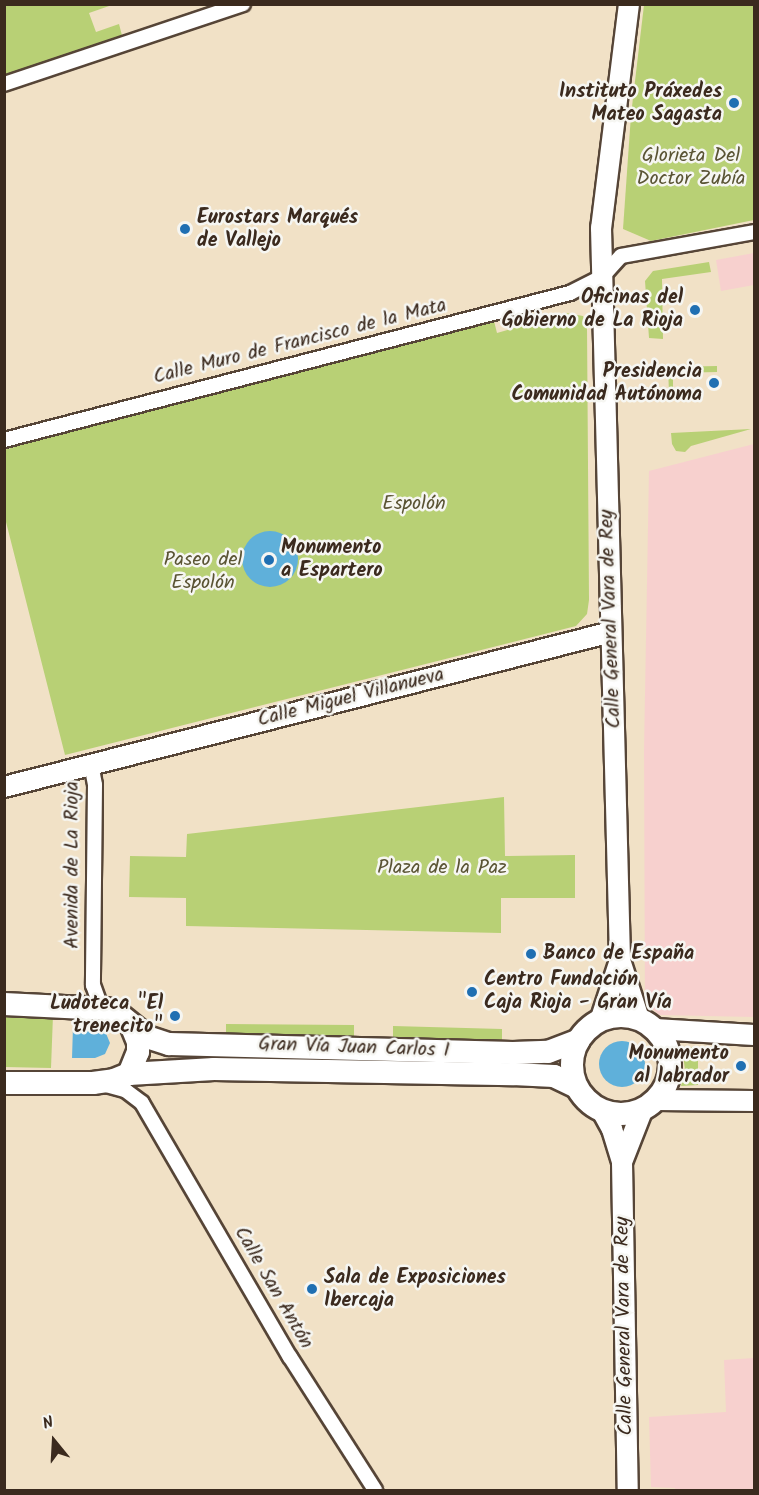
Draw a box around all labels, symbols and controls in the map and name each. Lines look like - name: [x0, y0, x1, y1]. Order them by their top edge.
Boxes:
- place label: Instituto Práxedes Mateo Sagasta: [559, 80, 722, 127]
- marker: Instituto Práxedes Mateo Sagasta: [727, 96, 741, 110]
- park label: Glorieta Del Doctor Zubía: [637, 144, 745, 191]
- place label: Eurostars Marqués de Vallejo: [197, 206, 358, 253]
- marker: Eurostars Marqués de Vallejo: [178, 222, 192, 236]
- place label: Oficinas del Gobierno de La Rioja: [502, 286, 683, 333]
- street label: Calle Muro de Francisco de la Mata: [151, 294, 449, 390]
- marker: Oficinas del Gobierno de La Rioja: [688, 303, 702, 317]
- place label: Presidencia Comunidad Autónoma: [512, 360, 702, 407]
- marker: Presidencia Comunidad Autónoma: [707, 376, 721, 390]
- park label: Espolón: [382, 492, 446, 516]
- street label: Calle General Vara de Rey: [595, 509, 627, 729]
- place label: Monumento a Espartero: [281, 536, 383, 583]
- park label: Paseo del Espolón: [164, 549, 242, 596]
- marker: Monumento a Espartero: [262, 553, 276, 567]
- street label: Calle Miguel Villanueva: [255, 663, 447, 733]
- street label: Avenida de La Rioja: [61, 781, 85, 949]
- park label: Plaza de la Paz: [377, 856, 507, 880]
- place label: Banco de España: [543, 942, 694, 966]
- marker: Banco de España: [524, 947, 538, 961]
- place label: Centro Fundación Caja Rioja - Gran Vía: [484, 969, 672, 1016]
- marker: Centro Fundación Caja Rioja - Gran Vía: [465, 985, 479, 999]
- place label: Ludoteca "El trenecito": [50, 993, 163, 1040]
- marker: Ludoteca "El trenecito": [168, 1009, 182, 1023]
- street label: Gran Vía Juan Carlos I: [258, 1033, 450, 1063]
- place label: Monumento al labrador: [629, 1042, 729, 1089]
- marker: Monumento al labrador: [734, 1059, 748, 1073]
- street label: Calle General Vara de Rey: [611, 1216, 639, 1436]
- street label: Calle San Antón: [228, 1223, 318, 1353]
- place label: Sala de Exposiciones Ibercaja: [324, 1266, 506, 1313]
- marker: Sala de Exposiciones Ibercaja: [305, 1282, 319, 1296]
- text: N: [40, 1410, 57, 1437]
- north arrow: [24, 1411, 84, 1471]

